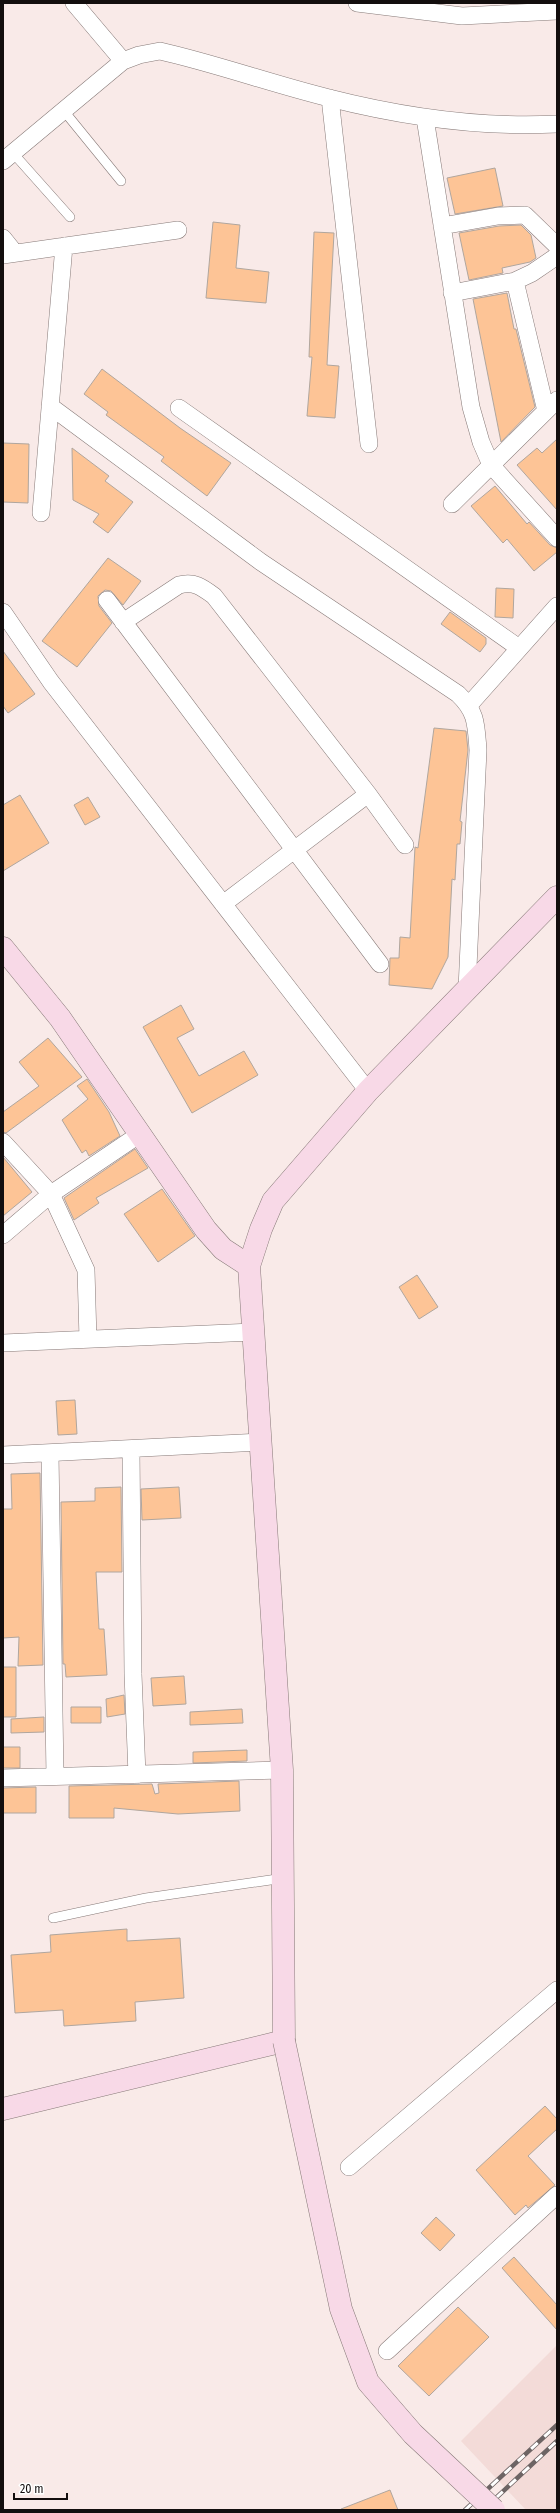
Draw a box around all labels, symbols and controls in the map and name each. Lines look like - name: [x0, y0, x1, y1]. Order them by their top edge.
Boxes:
- scale bar: [14, 2475, 67, 2501]
- text: 20 m: [20, 2482, 44, 2496]

